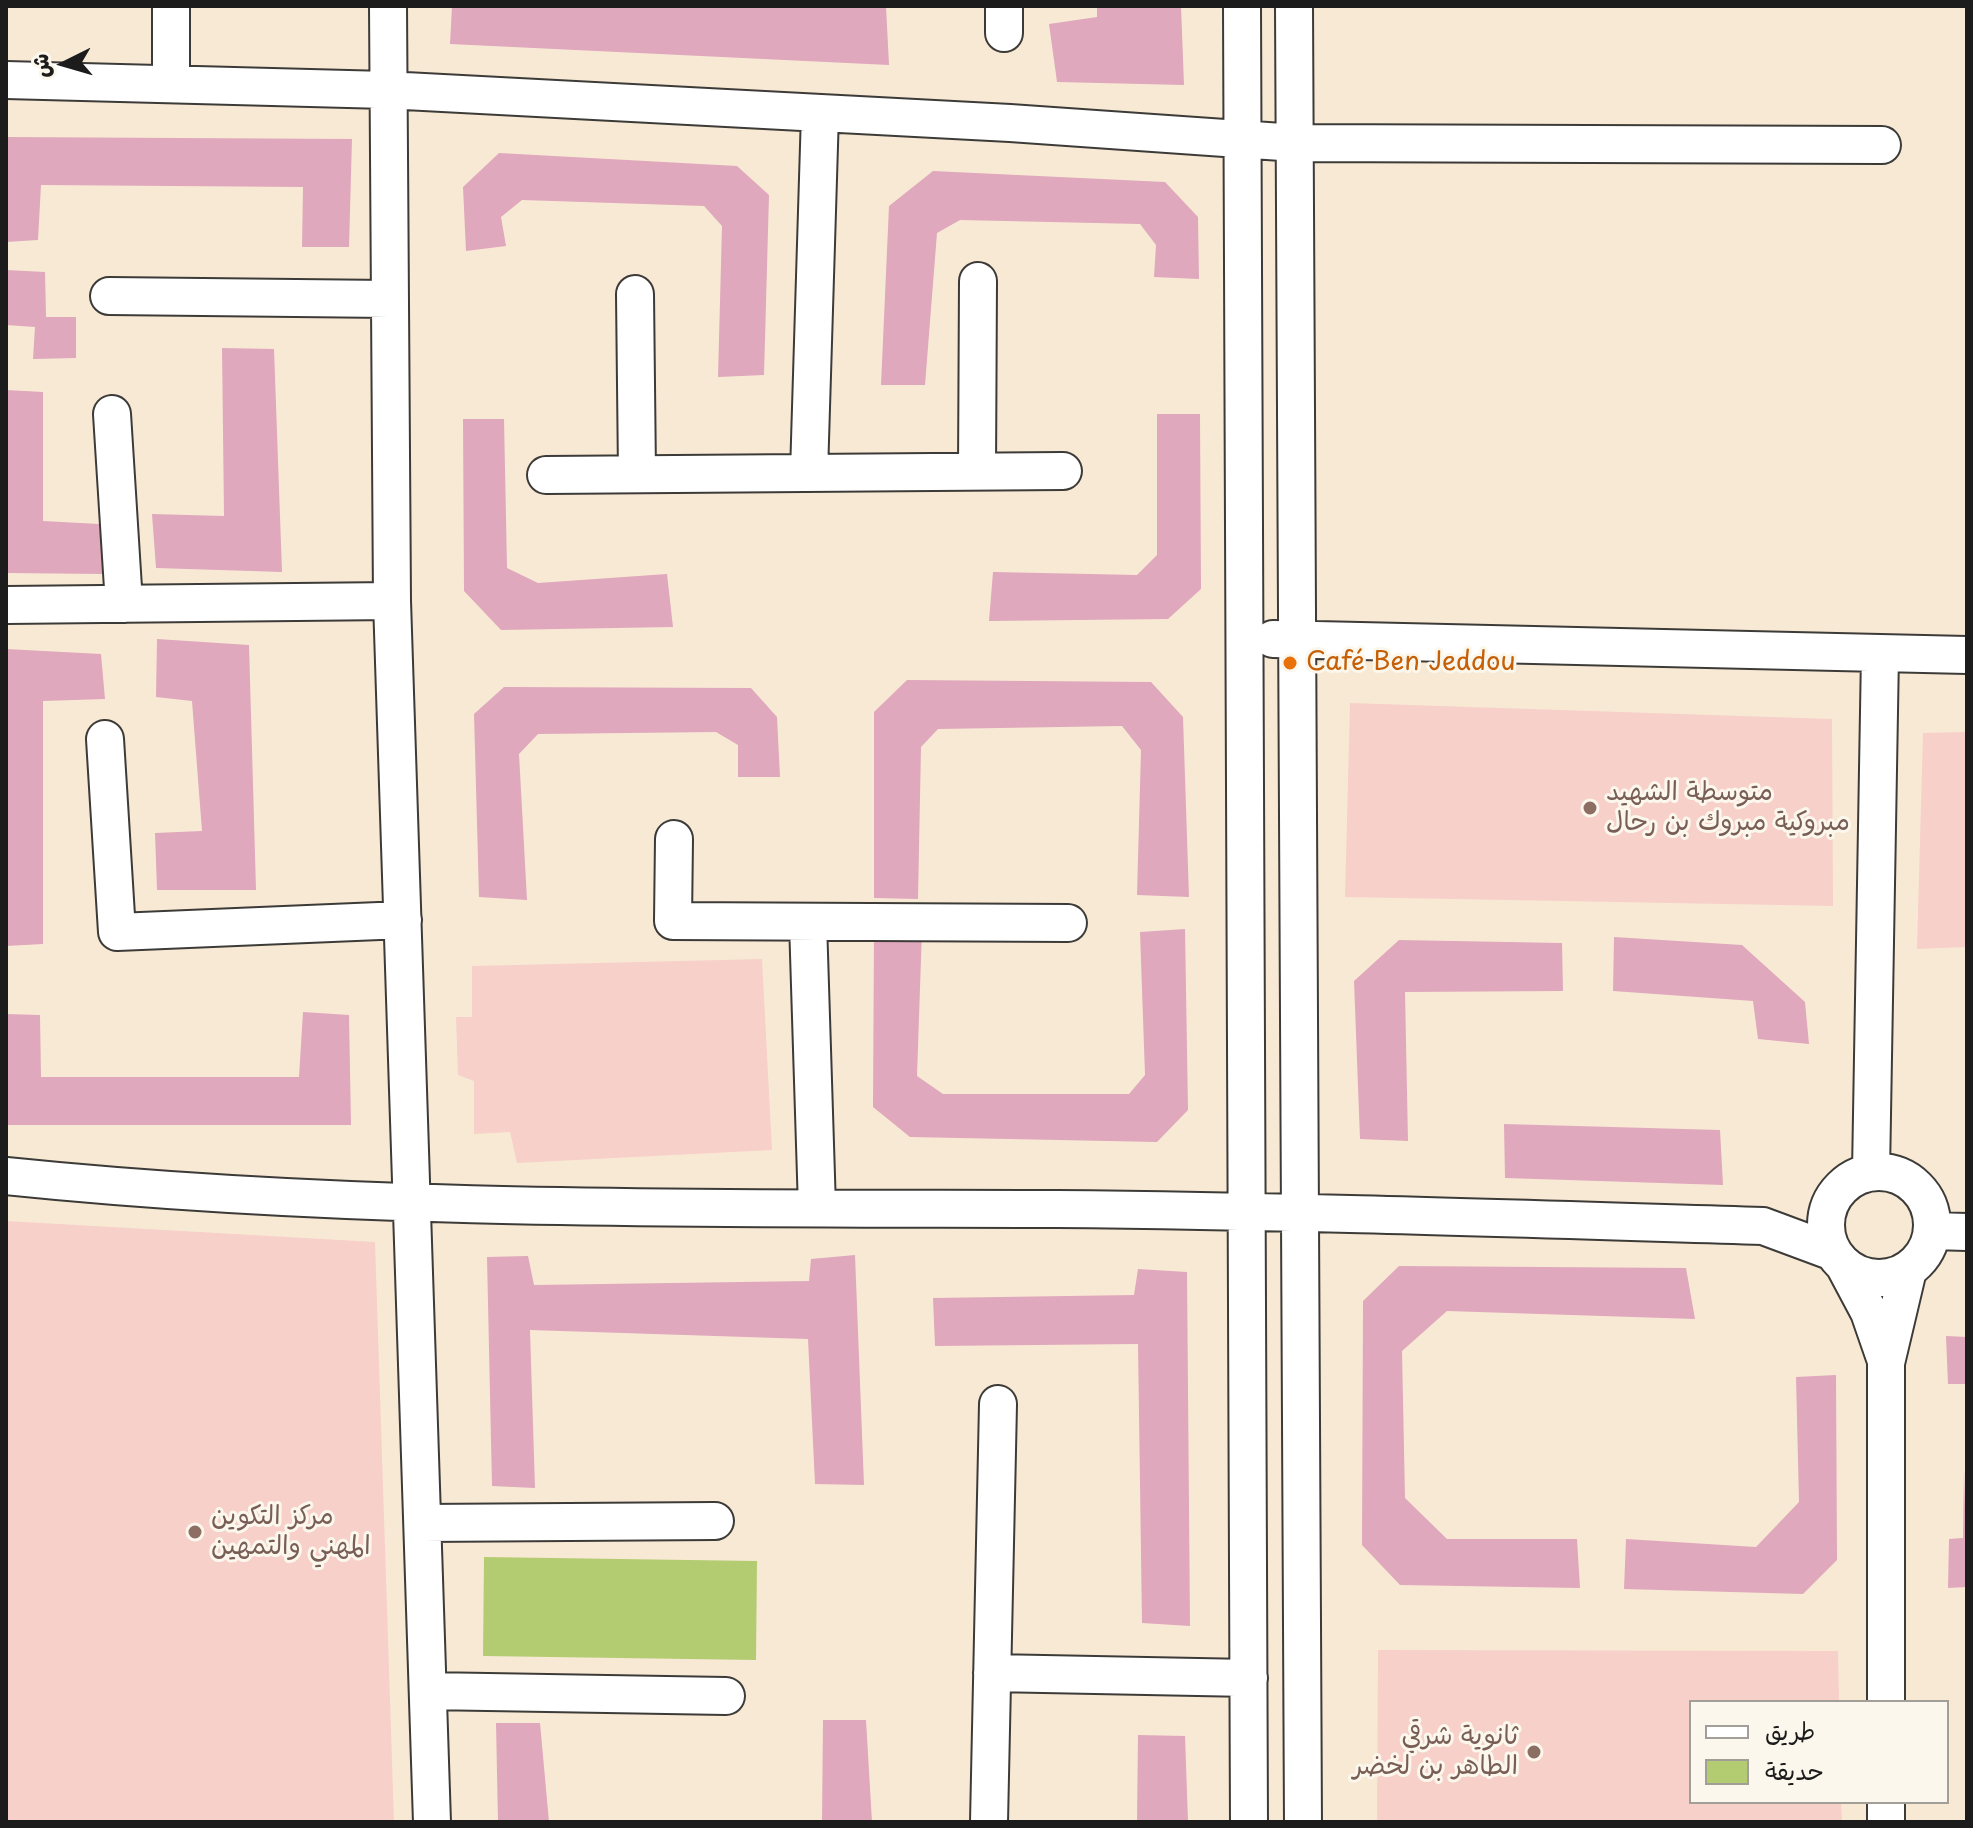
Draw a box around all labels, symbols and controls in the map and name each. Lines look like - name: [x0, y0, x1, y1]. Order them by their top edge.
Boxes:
- north arrow: [24, 24, 104, 104]
- text: ش: [22, 53, 57, 80]
- place label: Café Ben Jeddou: [1306, 647, 1516, 679]
- marker: Café Ben Jeddou: [1281, 654, 1299, 672]
- place label: متوسطة الشهيد مبروكية مبروك بن رحال: [1606, 777, 1850, 838]
- marker: متوسطة الشهيد مبروكية مبروك بن رحال: [1581, 799, 1599, 817]
- place label: مركز التكوين المهني والتمهين: [211, 1501, 371, 1562]
- marker: مركز التكوين المهني والتمهين: [186, 1523, 204, 1541]
- legend: [1689, 1700, 1949, 1804]
- text: طريق: [1765, 1712, 1815, 1748]
- place label: ثانوية شرقي الطاهر بن لخضر: [1353, 1721, 1518, 1782]
- marker: ثانوية شرقي الطاهر بن لخضر: [1525, 1743, 1543, 1761]
- text: حديقة: [1765, 1752, 1824, 1788]

